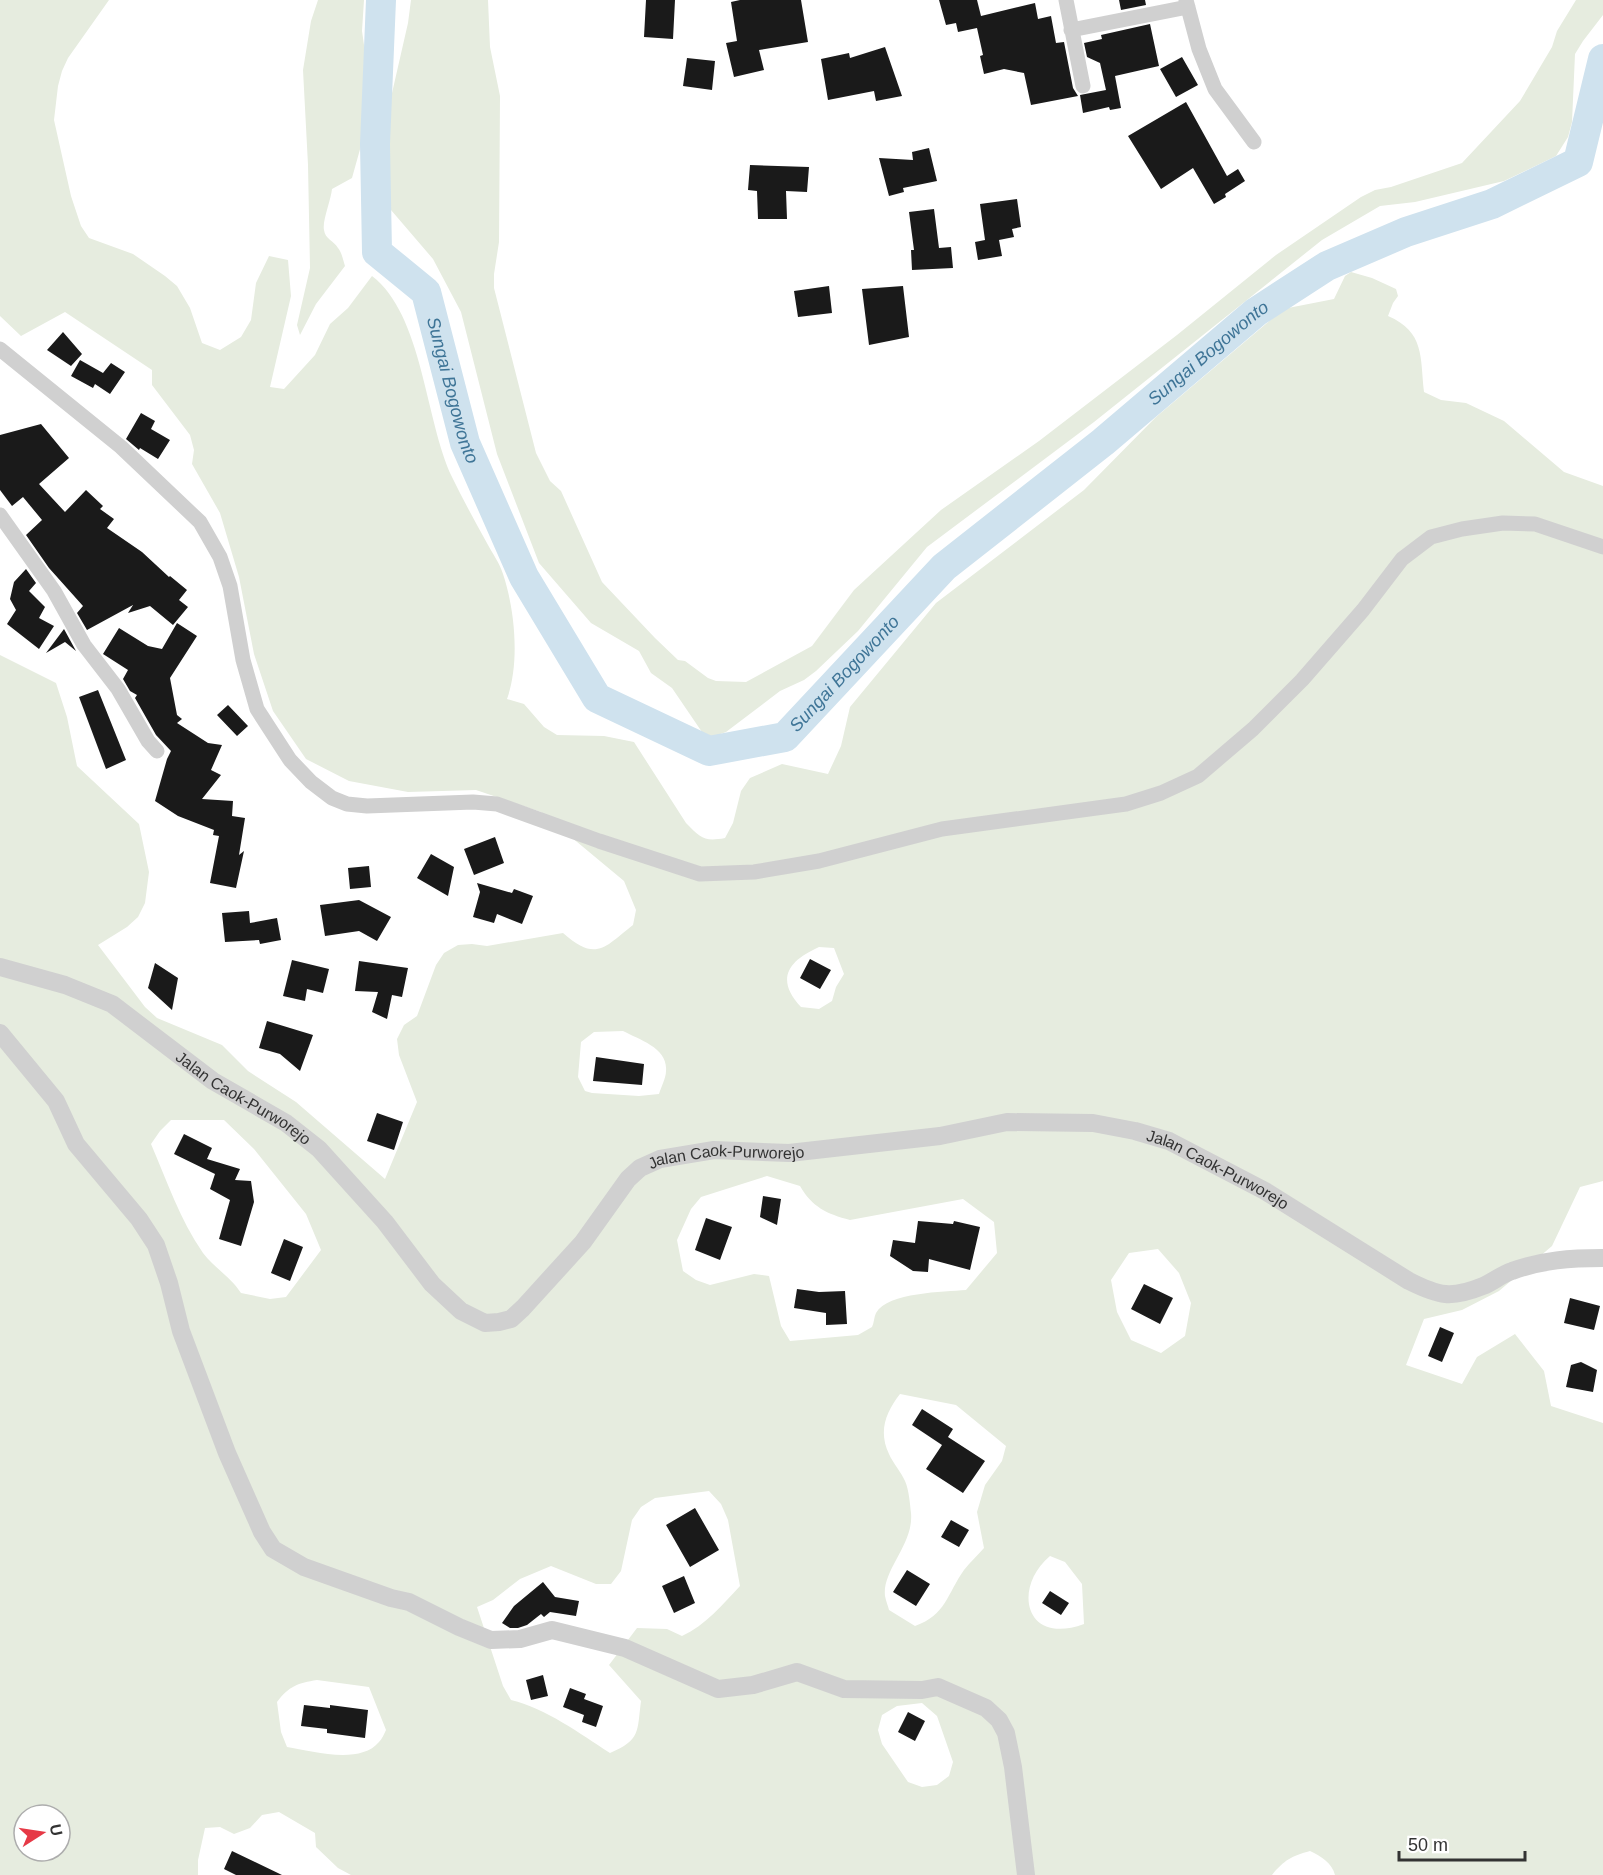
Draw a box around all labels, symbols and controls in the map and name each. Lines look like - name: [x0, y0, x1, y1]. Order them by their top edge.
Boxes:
- water label: Sungai Bogowonto: [1144, 297, 1272, 409]
- water label: Sungai Bogowonto: [423, 315, 483, 466]
- water label: Sungai Bogowonto: [785, 612, 903, 736]
- street label: Jalan Caok-Purworejo: [173, 1048, 314, 1148]
- street label: Jalan Caok-Purworejo: [1145, 1126, 1292, 1212]
- street label: Jalan Caok-Purworejo: [645, 1141, 805, 1172]
- north arrow: [12, 1803, 72, 1863]
- text: U: [47, 1823, 66, 1837]
- scale bar: [1399, 1824, 1525, 1862]
- text: 50 m: [1408, 1835, 1448, 1855]

